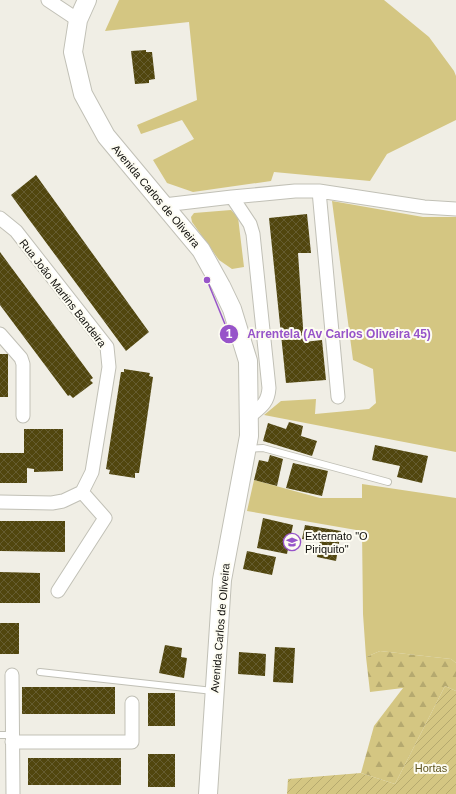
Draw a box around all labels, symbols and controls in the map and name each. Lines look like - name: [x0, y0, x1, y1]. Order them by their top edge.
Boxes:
- street label: Avenida Carlos de Oliveira: [110, 142, 203, 250]
- street label: Rua João Martins Bandeira: [17, 237, 109, 350]
- callout: Arrentela (Av Carlos Oliveira 45): [219, 322, 439, 346]
- text: 1: [226, 327, 233, 341]
- text: Arrentela (Av Carlos Oliveira 45): [247, 327, 431, 341]
- place label: Externato "O Piriquito": [305, 530, 368, 555]
- school or university icon: Externato "O Piriquito": [282, 532, 302, 552]
- street label: Avenida Carlos de Oliveira: [208, 562, 232, 693]
- park label: Hortas: [415, 762, 448, 774]

